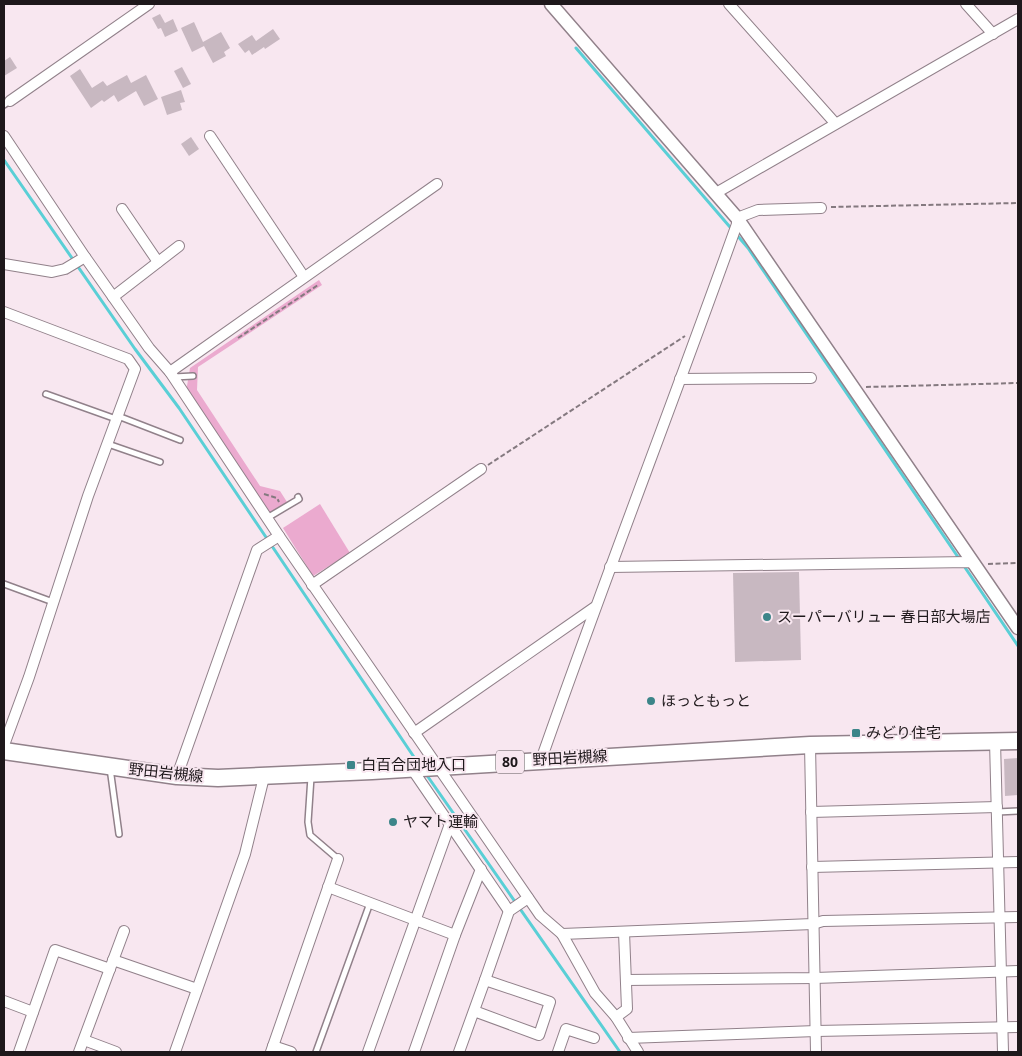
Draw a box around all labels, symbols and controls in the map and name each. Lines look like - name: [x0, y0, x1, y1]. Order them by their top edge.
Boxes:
- place label: スーパーバリュー 春日部大場店: [777, 606, 991, 626]
- marker: スーパーバリュー 春日部大場店: [761, 611, 773, 623]
- place label: ほっともっと: [661, 690, 751, 710]
- marker: ほっともっと: [645, 695, 657, 707]
- place label: みどり住宅: [866, 722, 941, 742]
- marker: みどり住宅: [850, 727, 862, 739]
- street label: 野田岩槻線: [532, 745, 608, 769]
- road number: 80: [496, 750, 524, 774]
- place label: 白百合団地入口: [361, 754, 466, 774]
- street label: 野田岩槻線: [128, 758, 204, 786]
- marker: 白百合団地入口: [345, 759, 357, 771]
- place label: ヤマト運輸: [403, 811, 478, 831]
- marker: ヤマト運輸: [387, 816, 399, 828]

